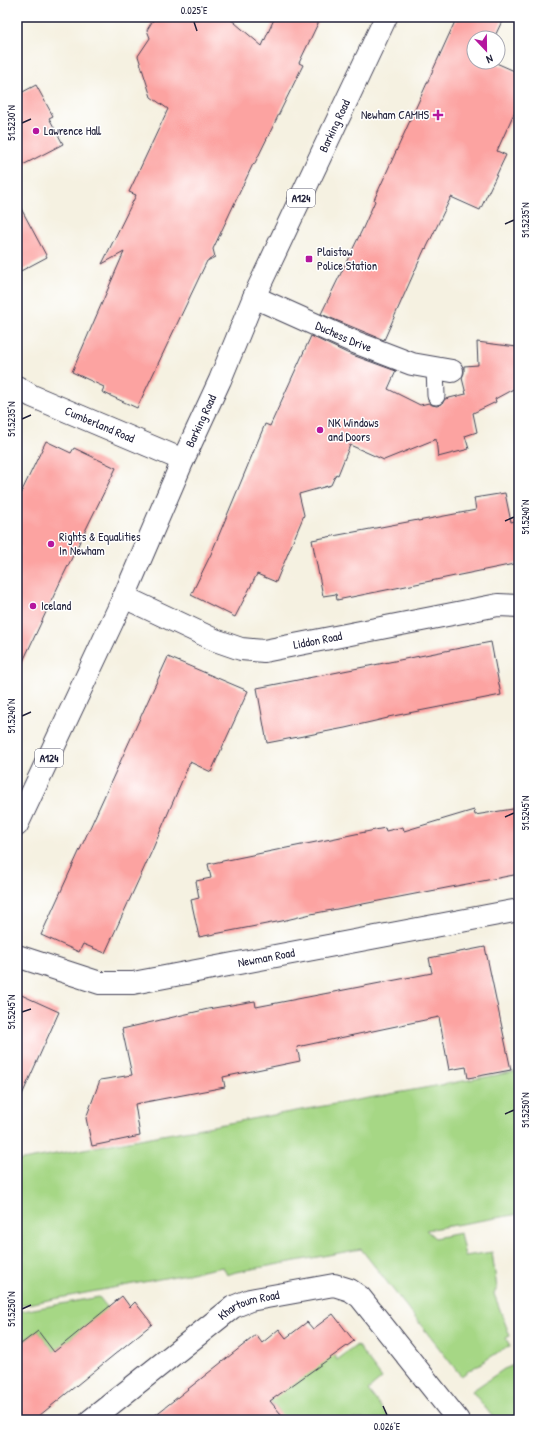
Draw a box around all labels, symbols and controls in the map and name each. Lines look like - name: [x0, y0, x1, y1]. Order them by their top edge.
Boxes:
- text: 0.025°E: [181, 4, 208, 17]
- north arrow: [466, 30, 506, 70]
- text: N: [484, 52, 495, 67]
- street label: Barking Road: [314, 96, 354, 155]
- text: 51.5230°N: [5, 105, 18, 141]
- place label: Newham CAMHS: [361, 106, 429, 123]
- marker: Newham CAMHS: [432, 109, 444, 121]
- place label: Lawrence Hall: [44, 122, 102, 139]
- marker: Lawrence Hall: [31, 126, 41, 136]
- road number: A124: [287, 189, 315, 207]
- text: 51.5235°N: [519, 202, 532, 238]
- place label: Plaistow Police Station: [317, 243, 377, 274]
- marker: Plaistow Police Station: [304, 254, 314, 264]
- street label: Duchess Drive: [313, 317, 374, 356]
- street label: Barking Road: [181, 391, 220, 450]
- text: 51.5235°N: [5, 401, 18, 437]
- street label: Cumberland Road: [62, 402, 138, 447]
- place label: NK Windows and Doors: [328, 414, 379, 445]
- marker: NK Windows and Doors: [315, 425, 325, 435]
- text: 51.5240°N: [519, 500, 532, 534]
- place label: Rights & Equalities In Newham: [59, 528, 141, 559]
- marker: Rights & Equalities In Newham: [46, 539, 56, 549]
- place label: Iceland: [41, 597, 72, 614]
- marker: Iceland: [28, 601, 38, 611]
- street label: Liddon Road: [292, 627, 344, 653]
- text: 51.5240°N: [5, 699, 18, 733]
- road number: A124: [35, 749, 63, 767]
- text: 51.5245°N: [519, 796, 532, 830]
- street label: Newman Road: [236, 944, 296, 971]
- text: 51.5245°N: [5, 995, 18, 1029]
- text: 51.5250°N: [519, 1092, 532, 1128]
- street label: Khartoum Road: [214, 1286, 281, 1324]
- text: 51.5250°N: [5, 1291, 18, 1327]
- text: 0.026°E: [374, 1420, 401, 1433]

